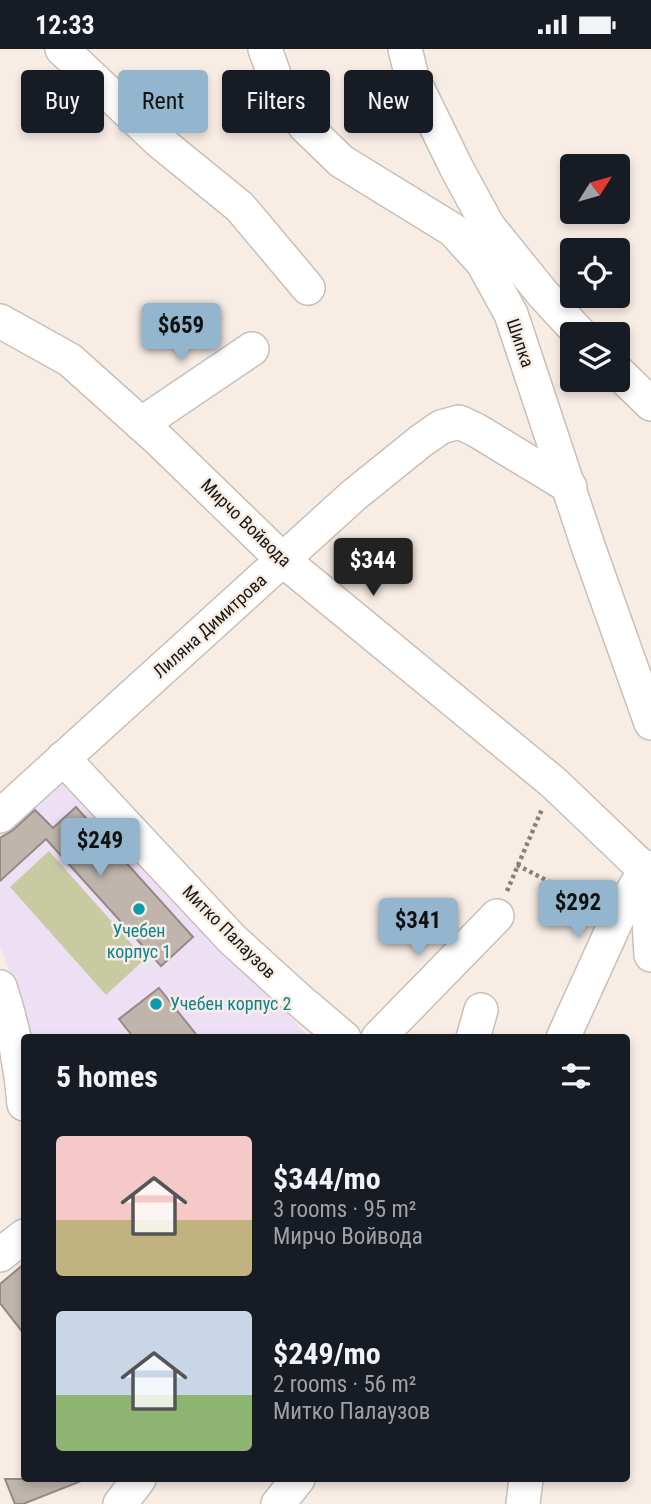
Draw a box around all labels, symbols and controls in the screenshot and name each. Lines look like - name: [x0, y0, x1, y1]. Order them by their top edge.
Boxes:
- text: 12:33: [35, 10, 95, 40]
- chip: Buy: [21, 70, 104, 133]
- chip: Rent: [118, 70, 208, 133]
- chip: Filters: [222, 70, 330, 133]
- chip: New: [344, 70, 433, 133]
- north arrow: [560, 154, 630, 224]
- map controls: [560, 154, 630, 392]
- button: locate: [560, 238, 630, 308]
- pin: $659: [140, 303, 222, 363]
- text: $659: [158, 312, 204, 339]
- street label: Шипка: [502, 316, 539, 370]
- button: layers: [560, 322, 630, 392]
- street label: Мирчо Войвода: [197, 474, 296, 571]
- pin: $344: [332, 539, 414, 598]
- text: $344: [350, 547, 396, 574]
- street label: Лиляна Димитрова: [149, 569, 271, 682]
- pin: $249: [59, 819, 141, 878]
- text: $249: [77, 827, 123, 854]
- street label: Митко Палаузов: [178, 881, 280, 983]
- pin: $292: [537, 881, 619, 940]
- text: $292: [555, 889, 601, 916]
- pin: $341: [377, 899, 459, 958]
- marker: Учебен корпус 1: [131, 901, 147, 917]
- text: $341: [395, 907, 441, 934]
- place label: Учебен корпус 1: [107, 920, 171, 962]
- place label: Учебен корпус 2: [170, 993, 292, 1014]
- marker: Учебен корпус 2: [148, 996, 164, 1012]
- icon: filters: [557, 1057, 595, 1095]
- text: 5 homes: [56, 1059, 158, 1094]
- text: $344/mo: [273, 1161, 381, 1196]
- icon: home: [112, 1164, 196, 1248]
- text: 3 rooms · 95 m²: [273, 1196, 416, 1223]
- text: Мирчо Войвода: [273, 1223, 423, 1250]
- text: $249/mo: [273, 1336, 381, 1371]
- icon: home: [112, 1339, 196, 1423]
- text: 2 rooms · 56 m²: [273, 1371, 416, 1398]
- text: Митко Палаузов: [273, 1398, 430, 1425]

